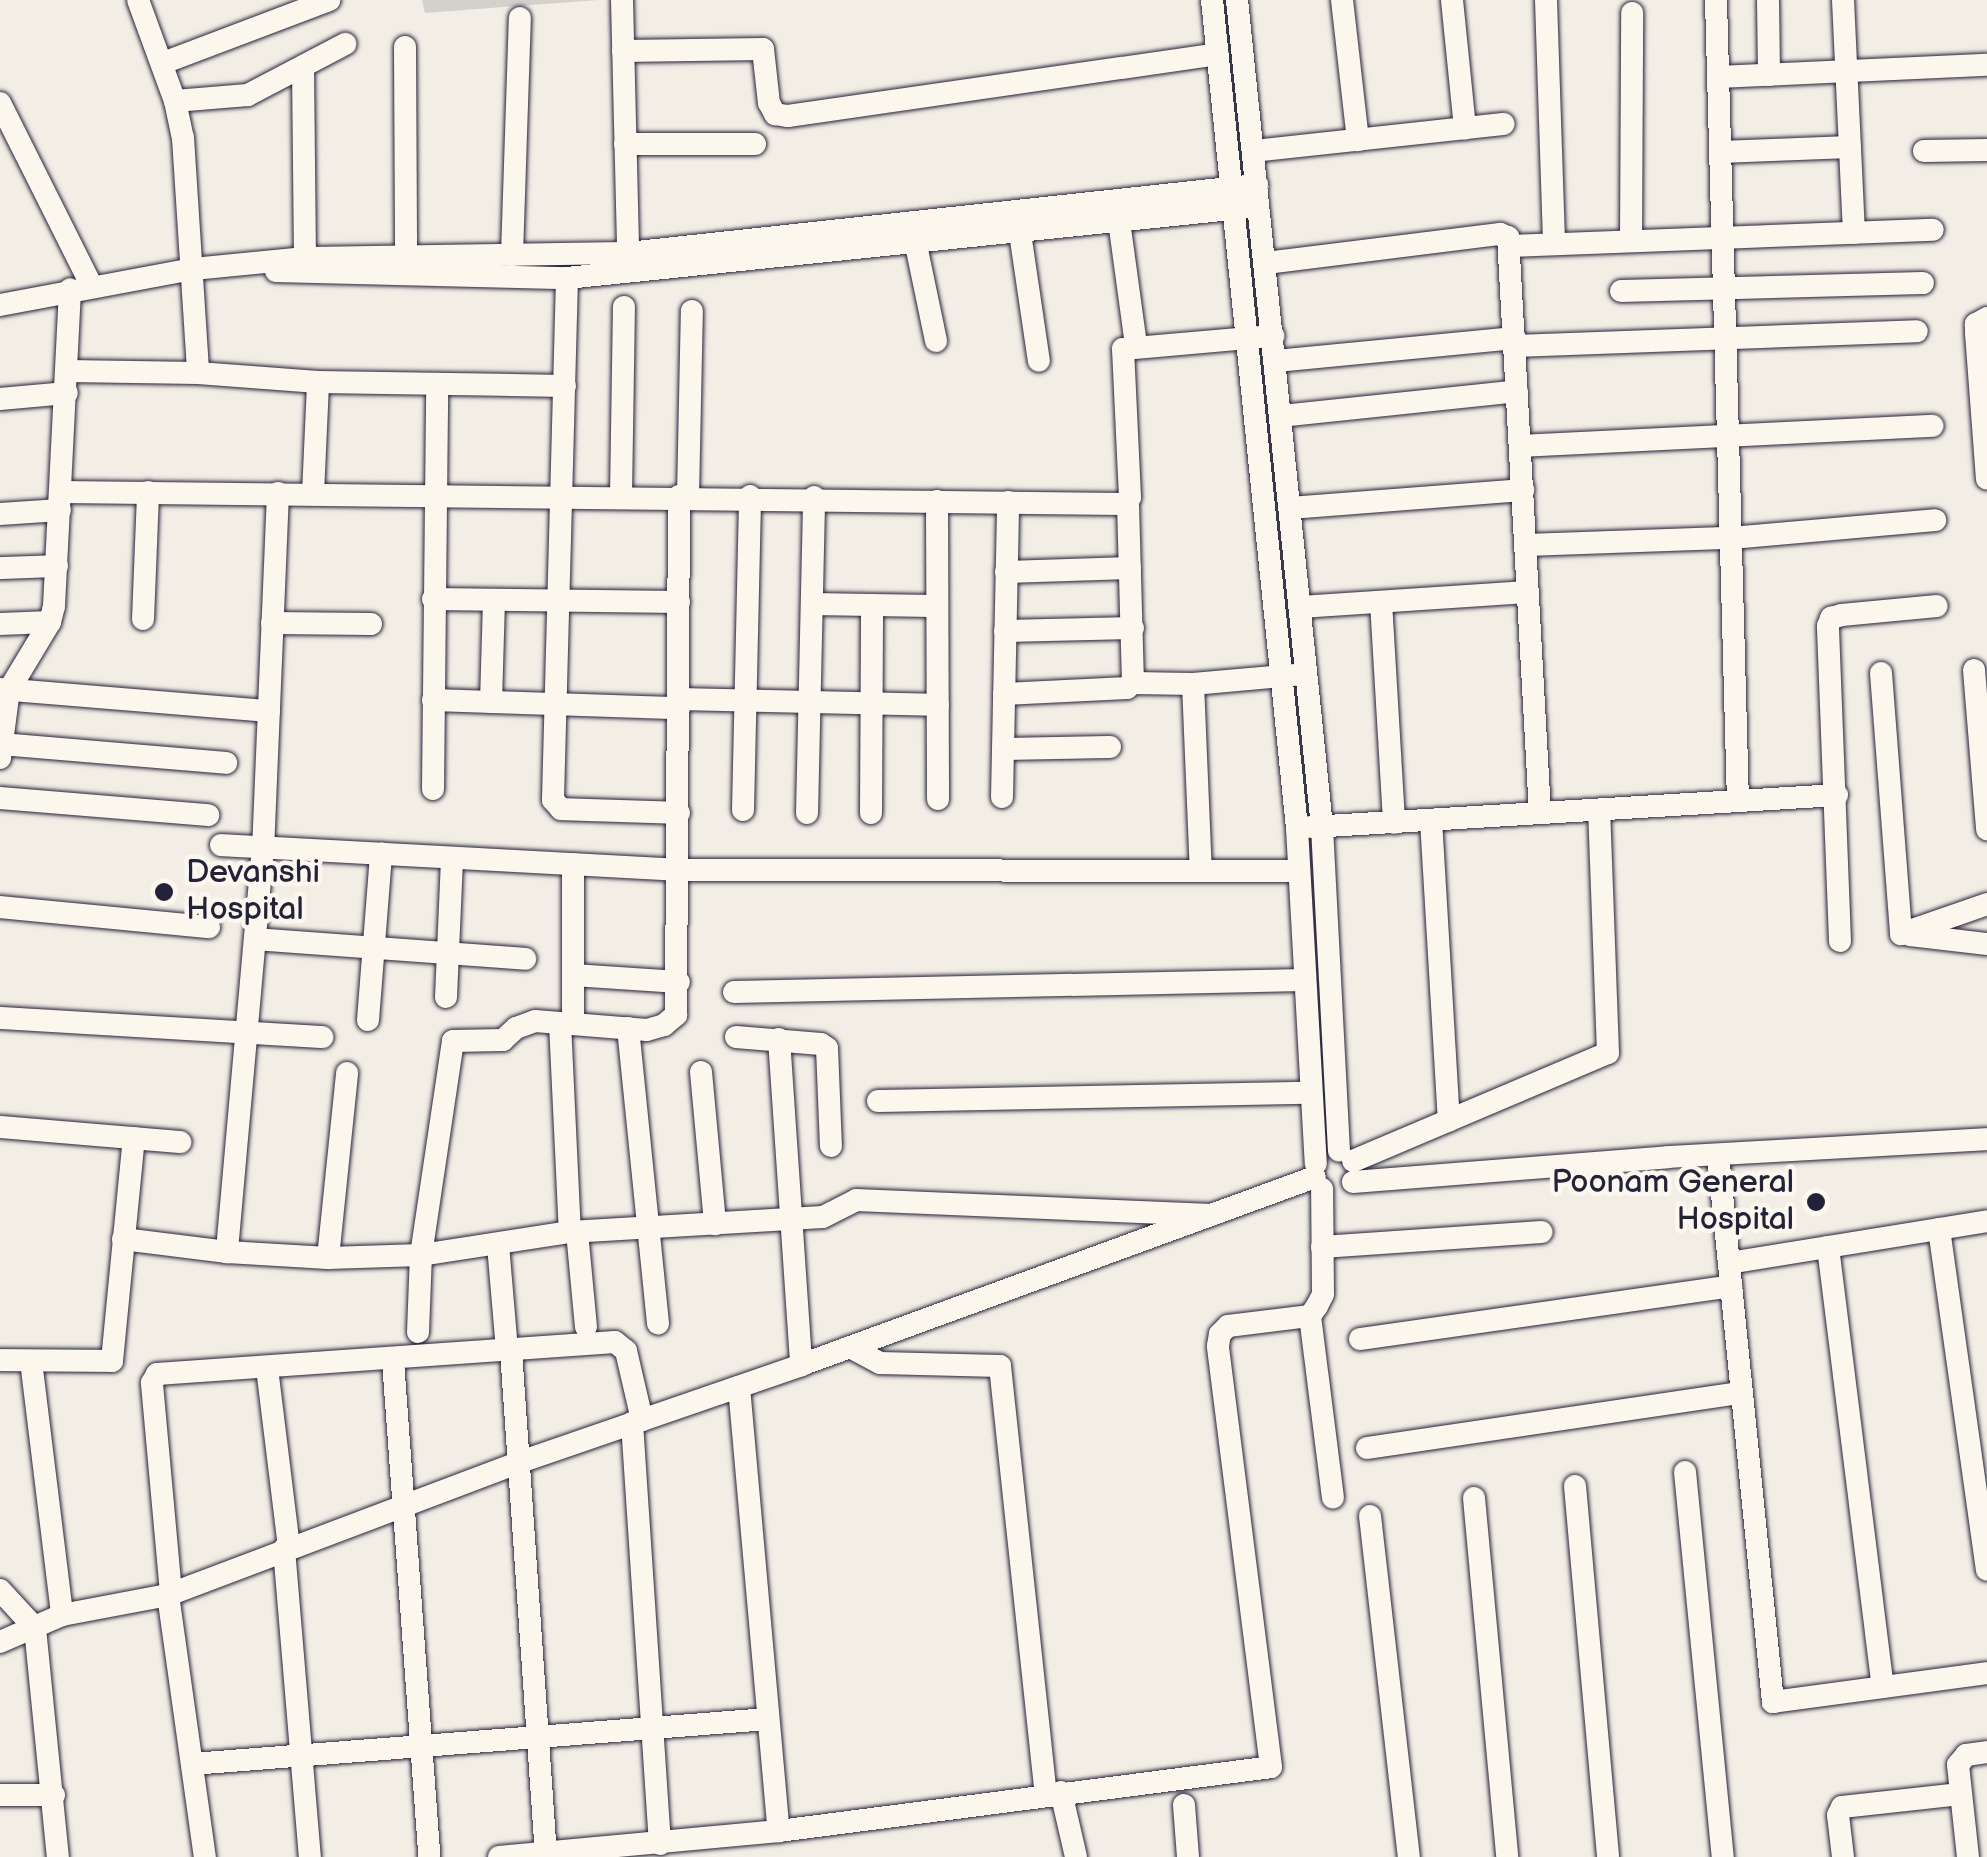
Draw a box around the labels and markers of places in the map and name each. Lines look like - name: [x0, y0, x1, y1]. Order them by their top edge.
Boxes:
- place label: Devanshi Hospital: [186, 855, 320, 930]
- marker: Devanshi Hospital: [151, 879, 177, 905]
- place label: Poonam General Hospital: [1551, 1165, 1794, 1240]
- marker: Poonam General Hospital: [1803, 1189, 1829, 1215]

